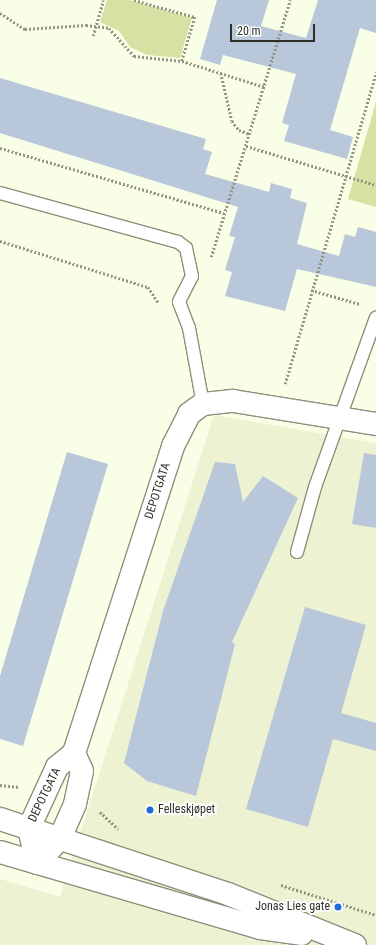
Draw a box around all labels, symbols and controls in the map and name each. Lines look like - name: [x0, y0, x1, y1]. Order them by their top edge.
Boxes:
- scale bar: [232, 16, 317, 42]
- text: 20 m: [237, 24, 261, 38]
- street label: DEPOTGATA: [142, 461, 174, 521]
- street label: DEPOTGATA: [26, 766, 64, 824]
- place label: Felleskjøpet: [158, 803, 215, 817]
- marker: Felleskjøpet: [145, 805, 155, 815]
- place label: Jonas Lies gate: [255, 900, 330, 914]
- marker: Jonas Lies gate: [333, 902, 343, 912]

